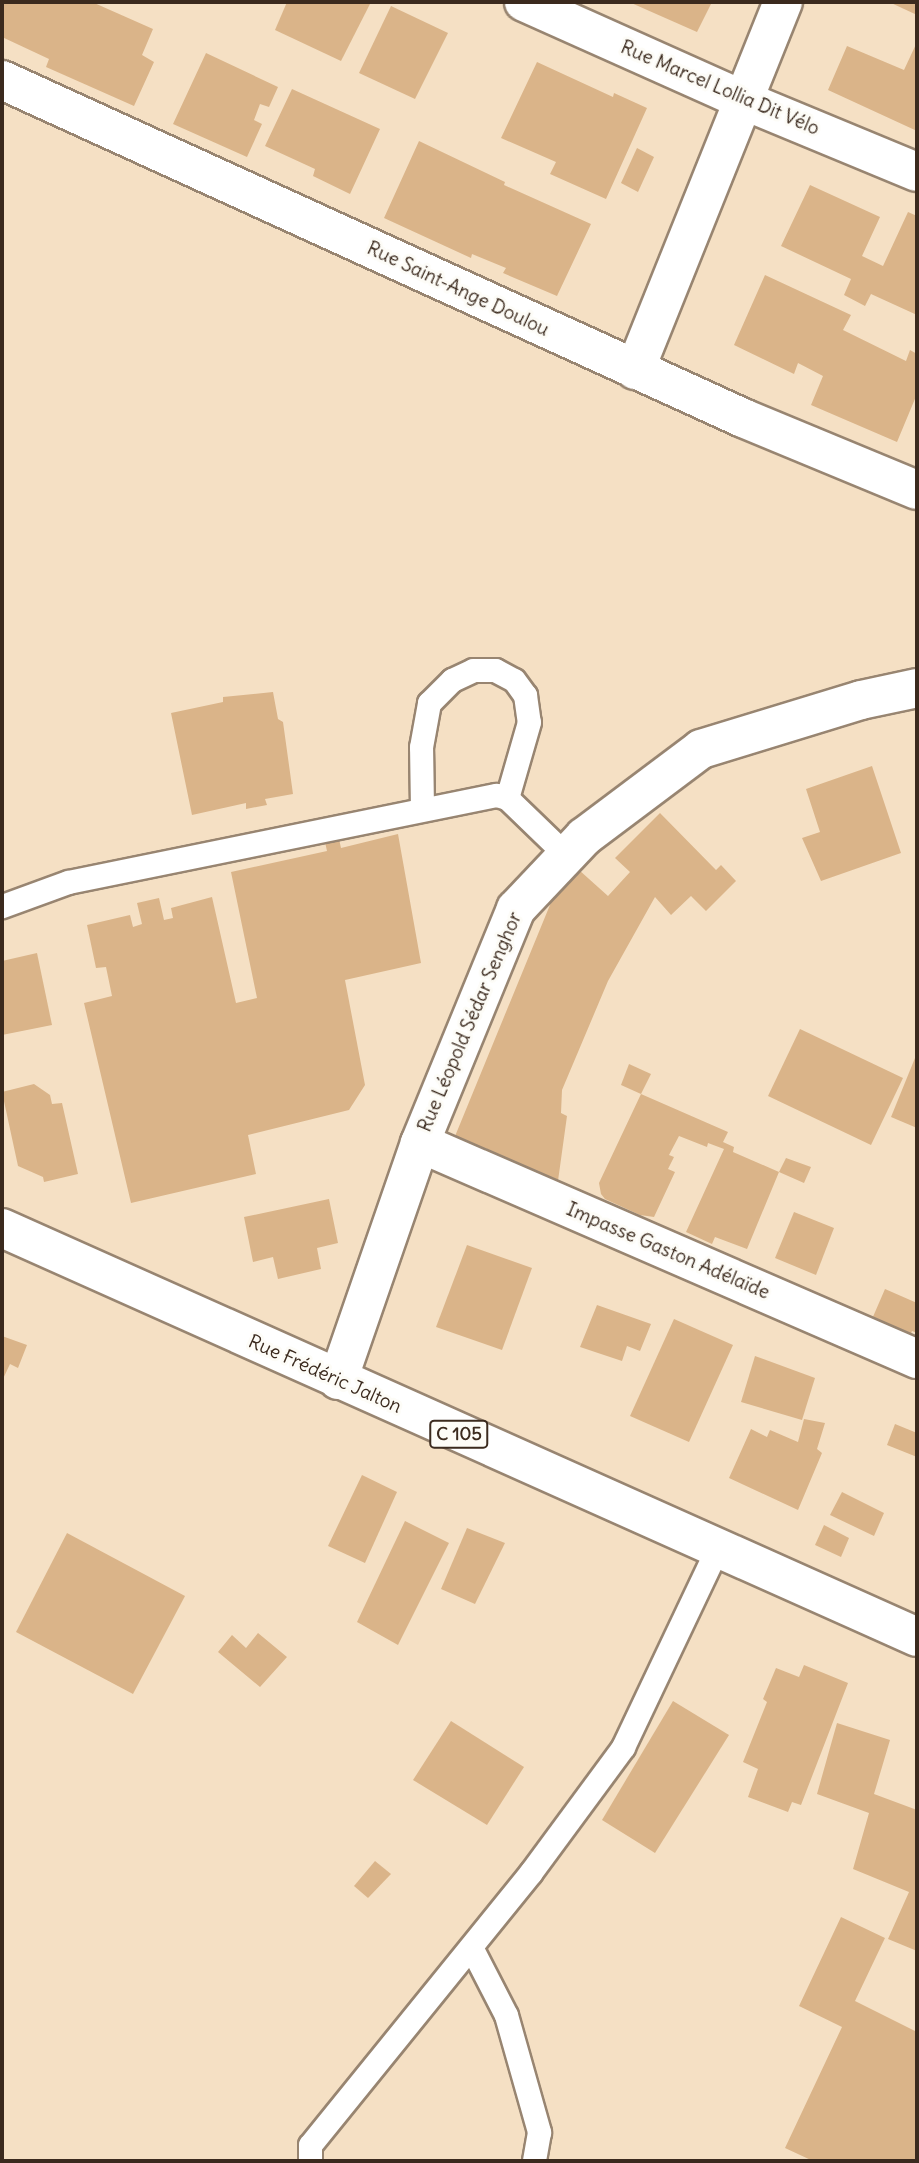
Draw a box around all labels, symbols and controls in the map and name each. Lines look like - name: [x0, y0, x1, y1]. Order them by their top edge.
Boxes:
- street label: Rue Marcel Lollia Dit Vélo: [617, 36, 823, 140]
- street label: Rue Saint-Ange Doulou: [363, 237, 553, 341]
- street label: Rue Léopold Sédar Senghor: [413, 909, 527, 1135]
- street label: Impasse Gaston Adélaïde: [563, 1198, 773, 1304]
- street label: Rue Frédéric Jalton: [245, 1330, 405, 1418]
- road number: C 105: [429, 1420, 489, 1448]

